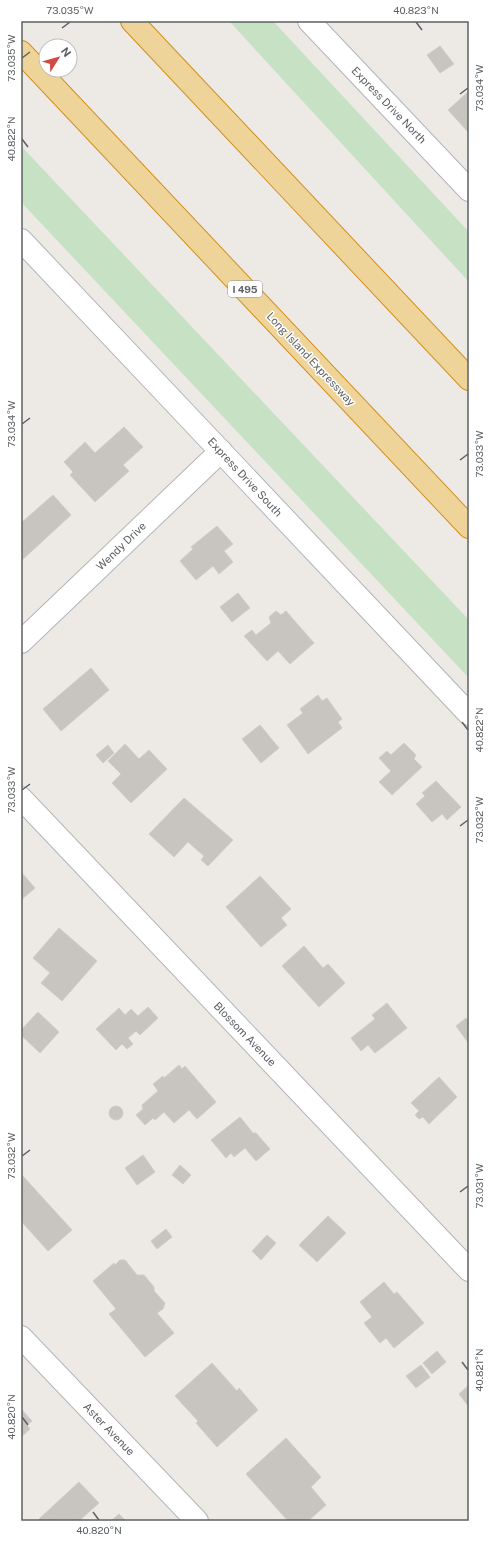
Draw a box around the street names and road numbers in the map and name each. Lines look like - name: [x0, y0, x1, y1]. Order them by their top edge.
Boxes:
- street label: Express Drive North: [349, 64, 429, 146]
- road number: I 495: [228, 281, 262, 297]
- street label: Long Island Expressway: [265, 310, 357, 408]
- street label: Express Drive South: [205, 435, 285, 519]
- street label: Wendy Drive: [94, 519, 148, 573]
- street label: Blossom Avenue: [212, 1000, 278, 1068]
- street label: Aster Avenue: [81, 1400, 137, 1458]

